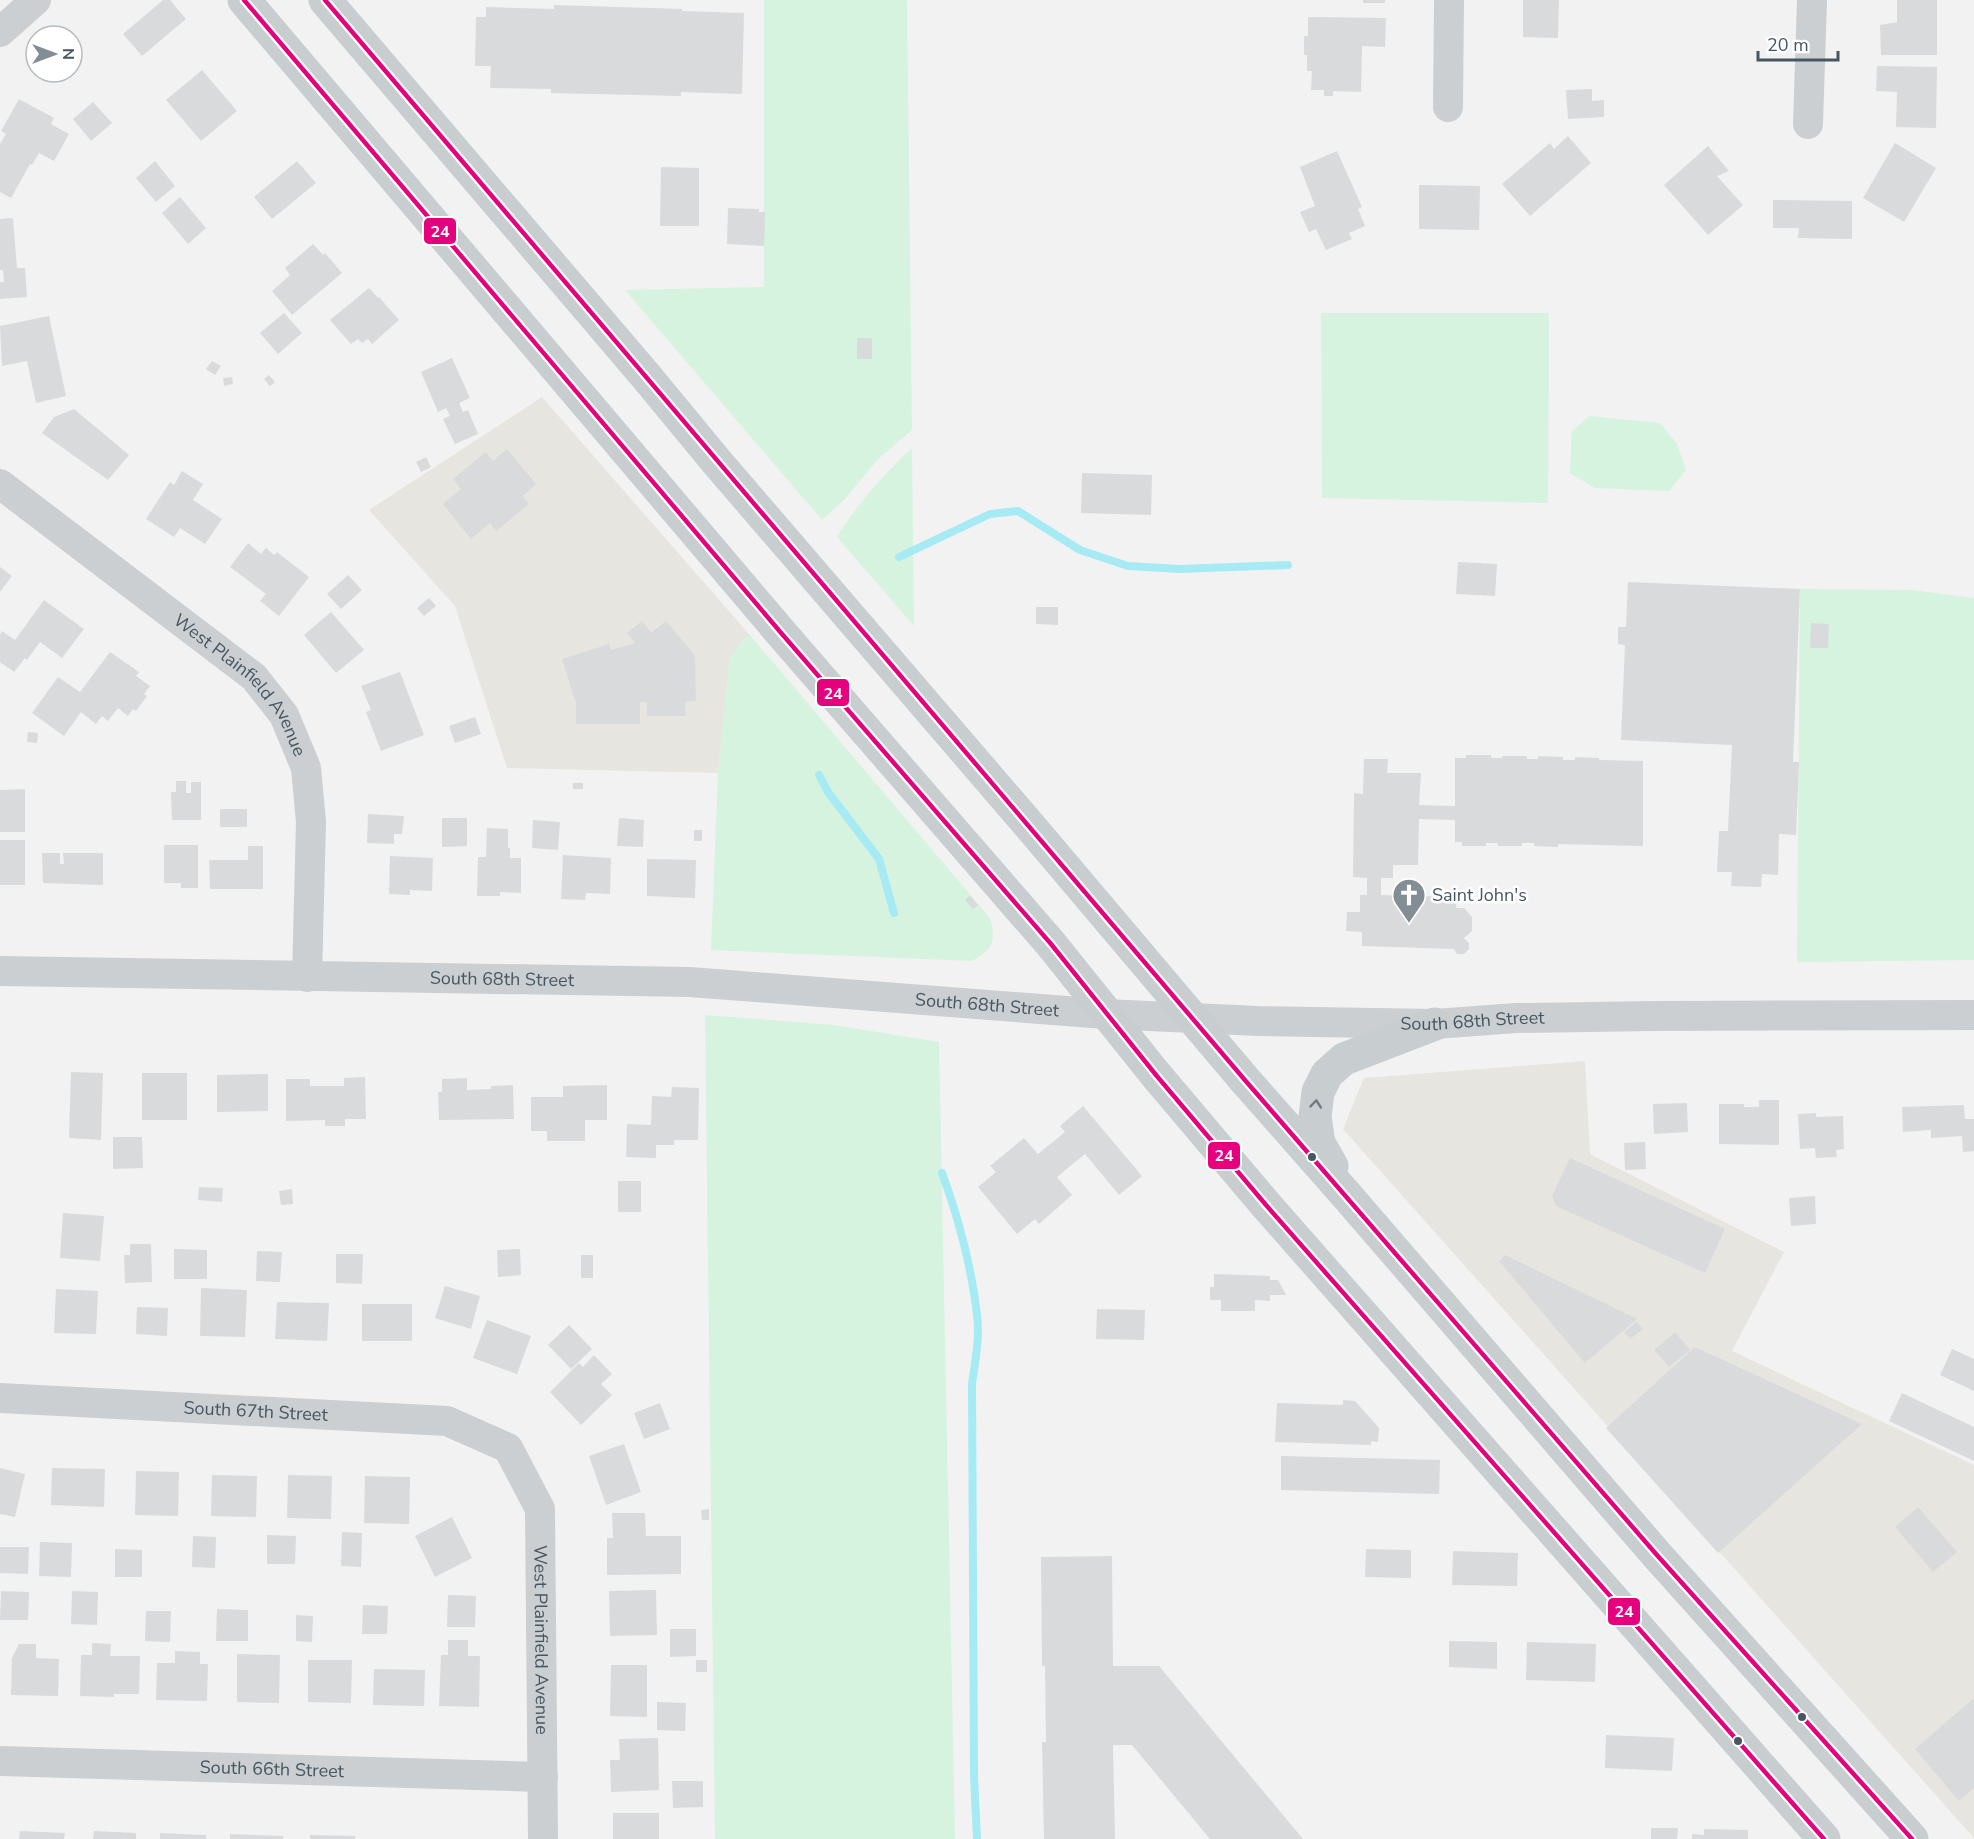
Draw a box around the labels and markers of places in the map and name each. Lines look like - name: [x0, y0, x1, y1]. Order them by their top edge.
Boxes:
- church icon: Saint John's: [1391, 877, 1427, 924]
- place label: Saint John's: [1432, 883, 1527, 907]
- unlabelled marker: [1306, 1151, 1318, 1163]
- unlabelled marker: [1796, 1711, 1808, 1723]
- unlabelled marker: [1732, 1735, 1744, 1747]

